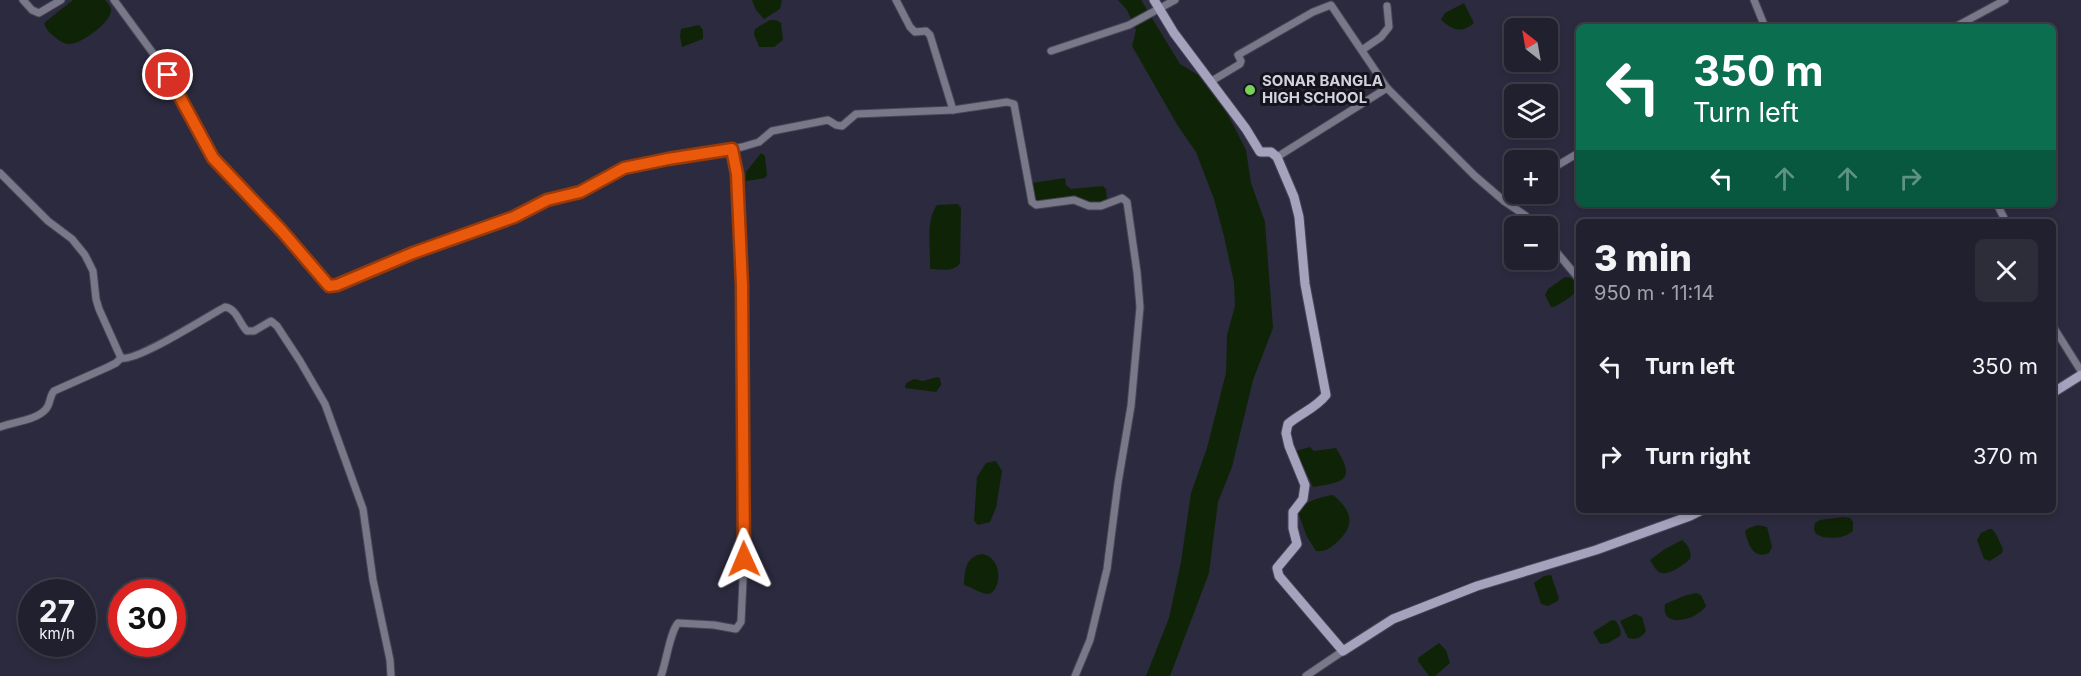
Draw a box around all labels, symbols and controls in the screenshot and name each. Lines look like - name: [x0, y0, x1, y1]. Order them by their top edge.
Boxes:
- north arrow: [1504, 18, 1558, 72]
- map controls: [1504, 18, 1558, 270]
- text: 350 m: [1693, 45, 1824, 96]
- icon: left: [1594, 48, 1672, 126]
- pin: [142, 49, 193, 100]
- icon: arrive: [151, 58, 184, 91]
- place label: SONAR BANGLA HIGH SCHOOL: [1262, 71, 1383, 107]
- marker: SONAR BANGLA HIGH SCHOOL: [1243, 83, 1257, 97]
- button: layers: [1504, 84, 1558, 138]
- text: Turn left: [1693, 96, 1799, 129]
- button: +: [1504, 150, 1558, 204]
- icon: left: [1705, 162, 1738, 195]
- icon: ahead: [1768, 162, 1801, 195]
- icon: ahead: [1831, 162, 1864, 195]
- icon: right: [1894, 162, 1927, 195]
- button: −: [1504, 216, 1558, 270]
- text: 3 min: [1594, 236, 1692, 280]
- button: close: [1975, 239, 2038, 302]
- text: 950 m · 11:14: [1594, 281, 1714, 305]
- icon: left: [1594, 350, 1627, 383]
- text: Turn left: [1645, 353, 1735, 379]
- text: 350 m: [1972, 353, 2038, 379]
- icon: right: [1594, 440, 1627, 473]
- text: Turn right: [1645, 443, 1751, 469]
- text: 370 m: [1973, 443, 2038, 469]
- position arrow: [712, 527, 776, 591]
- speed limit sign: 30: [108, 579, 186, 657]
- text: 27: [39, 593, 75, 629]
- text: km/h: [39, 624, 75, 643]

